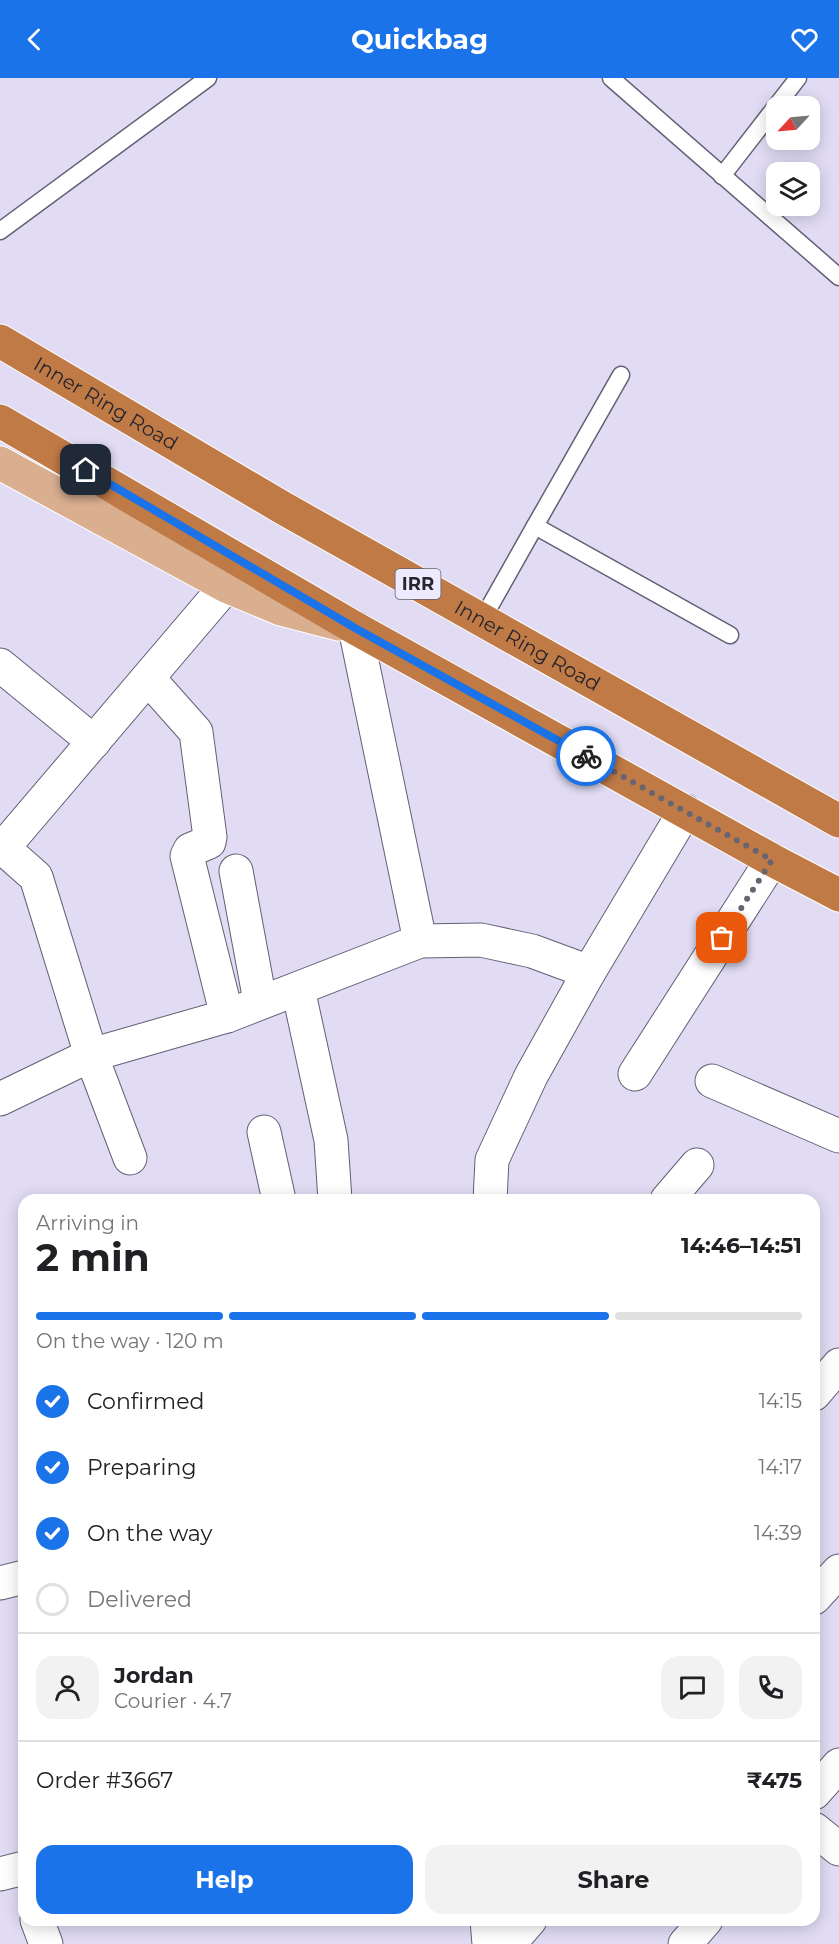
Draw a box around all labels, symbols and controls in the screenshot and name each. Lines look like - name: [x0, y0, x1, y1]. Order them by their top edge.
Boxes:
- icon: back: [18, 23, 51, 56]
- text: Quickbag: [351, 23, 488, 56]
- icon: heart: [788, 23, 821, 56]
- north arrow: [766, 96, 820, 150]
- map controls: [766, 96, 820, 216]
- button: layers: [766, 162, 820, 216]
- street label: Inner Ring Road: [30, 352, 182, 455]
- pin: [60, 444, 111, 495]
- icon: home: [69, 453, 102, 486]
- road number: IRR: [396, 569, 440, 599]
- street label: Inner Ring Road: [450, 595, 604, 696]
- courier: [556, 726, 616, 786]
- icon: bike: [570, 740, 603, 773]
- pin: [696, 912, 747, 963]
- icon: bag: [705, 921, 738, 954]
- text: Arriving in: [36, 1211, 139, 1235]
- text: 14:46–14:51: [681, 1232, 802, 1259]
- text: 2 min: [36, 1233, 150, 1281]
- text: On the way · 120 m: [36, 1329, 224, 1353]
- icon: check: [36, 1385, 69, 1418]
- text: Confirmed: [87, 1388, 204, 1415]
- text: 14:15: [759, 1389, 802, 1413]
- icon: check: [36, 1451, 69, 1484]
- text: Preparing: [87, 1454, 196, 1481]
- text: 14:17: [758, 1455, 802, 1479]
- icon: check: [36, 1517, 69, 1550]
- text: On the way: [87, 1520, 212, 1547]
- text: 14:39: [754, 1521, 802, 1545]
- text: Delivered: [87, 1586, 192, 1613]
- button: person: [36, 1656, 99, 1719]
- button: chat: [661, 1656, 724, 1719]
- button: phone: [739, 1656, 802, 1719]
- text: Jordan: [114, 1662, 194, 1689]
- text: Courier · 4.7: [114, 1689, 232, 1713]
- text: Order #3667: [36, 1767, 173, 1794]
- text: ₹475: [746, 1767, 802, 1794]
- button: Help: [36, 1845, 413, 1914]
- button: Share: [425, 1845, 802, 1914]

